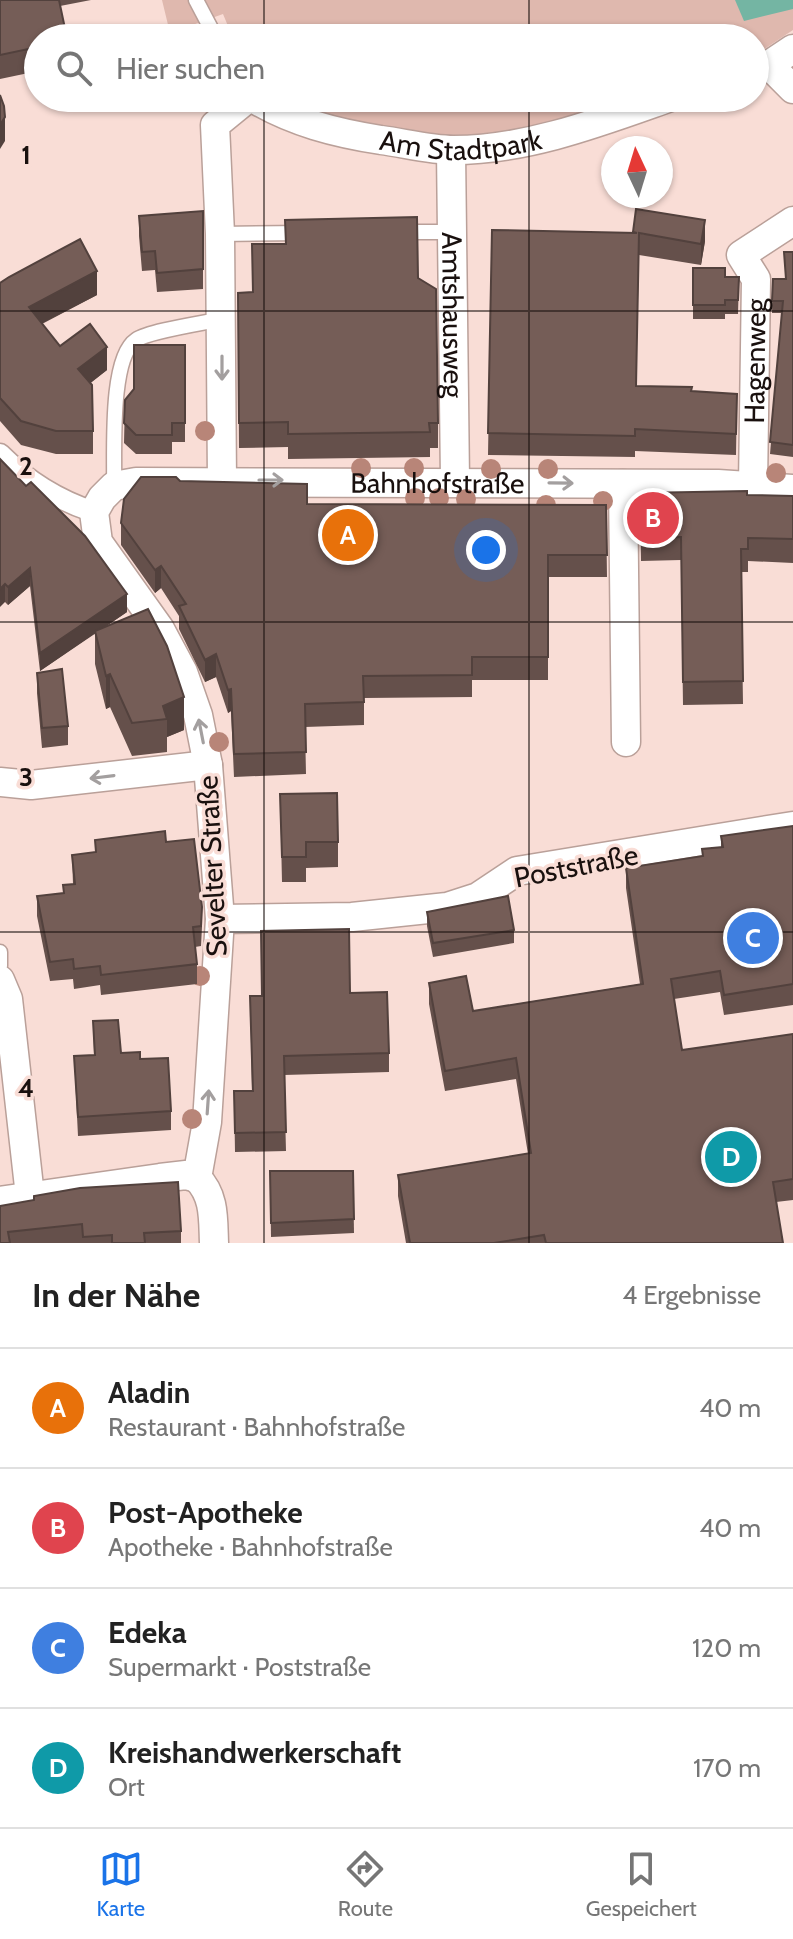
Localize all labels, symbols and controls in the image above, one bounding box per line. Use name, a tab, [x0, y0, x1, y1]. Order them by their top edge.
search box	[24, 24, 769, 112]
icon: search	[52, 46, 96, 90]
text: Hier suchen	[116, 50, 265, 87]
street label: Am Stadtpark	[377, 122, 545, 167]
north arrow	[601, 136, 673, 208]
text: 1	[21, 139, 31, 171]
street label: Amtshausweg	[435, 232, 471, 399]
street label: Hagenweg	[737, 297, 773, 424]
one-way arrow	[214, 354, 230, 381]
text: 2	[19, 450, 33, 482]
street label: Bahnhofstraße	[350, 466, 525, 500]
one-way arrow	[257, 473, 284, 488]
one-way arrow	[547, 475, 574, 491]
pin: B	[627, 488, 679, 548]
pin: A	[322, 505, 374, 565]
your location	[466, 530, 506, 570]
one-way arrow	[193, 719, 208, 744]
text: 3	[19, 761, 33, 793]
one-way arrow	[90, 770, 116, 785]
street label: Sevelter Straße	[190, 774, 234, 958]
street label: Poststraße	[511, 837, 641, 895]
pin: C	[727, 908, 779, 968]
text: 4	[18, 1072, 34, 1104]
one-way arrow	[201, 1089, 216, 1116]
pin: D	[705, 1127, 757, 1187]
text: In der Nähe	[32, 1274, 200, 1316]
text: 4 Ergebnisse	[622, 1279, 761, 1311]
text: Aladin	[108, 1374, 190, 1411]
text: A	[50, 1392, 66, 1424]
text: 40 m	[699, 1392, 761, 1424]
text: Restaurant · Bahnhofstraße	[108, 1411, 405, 1443]
text: Post-Apotheke	[108, 1494, 303, 1531]
text: B	[50, 1512, 66, 1544]
text: 40 m	[699, 1512, 761, 1544]
text: Apotheke · Bahnhofstraße	[108, 1531, 393, 1563]
text: Edeka	[108, 1614, 187, 1651]
text: C	[50, 1632, 66, 1664]
text: 120 m	[692, 1632, 761, 1664]
text: Supermarkt · Poststraße	[108, 1651, 371, 1683]
text: Kreishandwerkerschaft	[108, 1734, 401, 1771]
text: D	[49, 1752, 67, 1784]
text: 170 m	[693, 1752, 761, 1784]
text: Ort	[108, 1771, 145, 1803]
tab: Karte	[96, 1847, 145, 1922]
tab: Route	[338, 1847, 393, 1922]
tab: Gespeichert	[586, 1847, 697, 1922]

